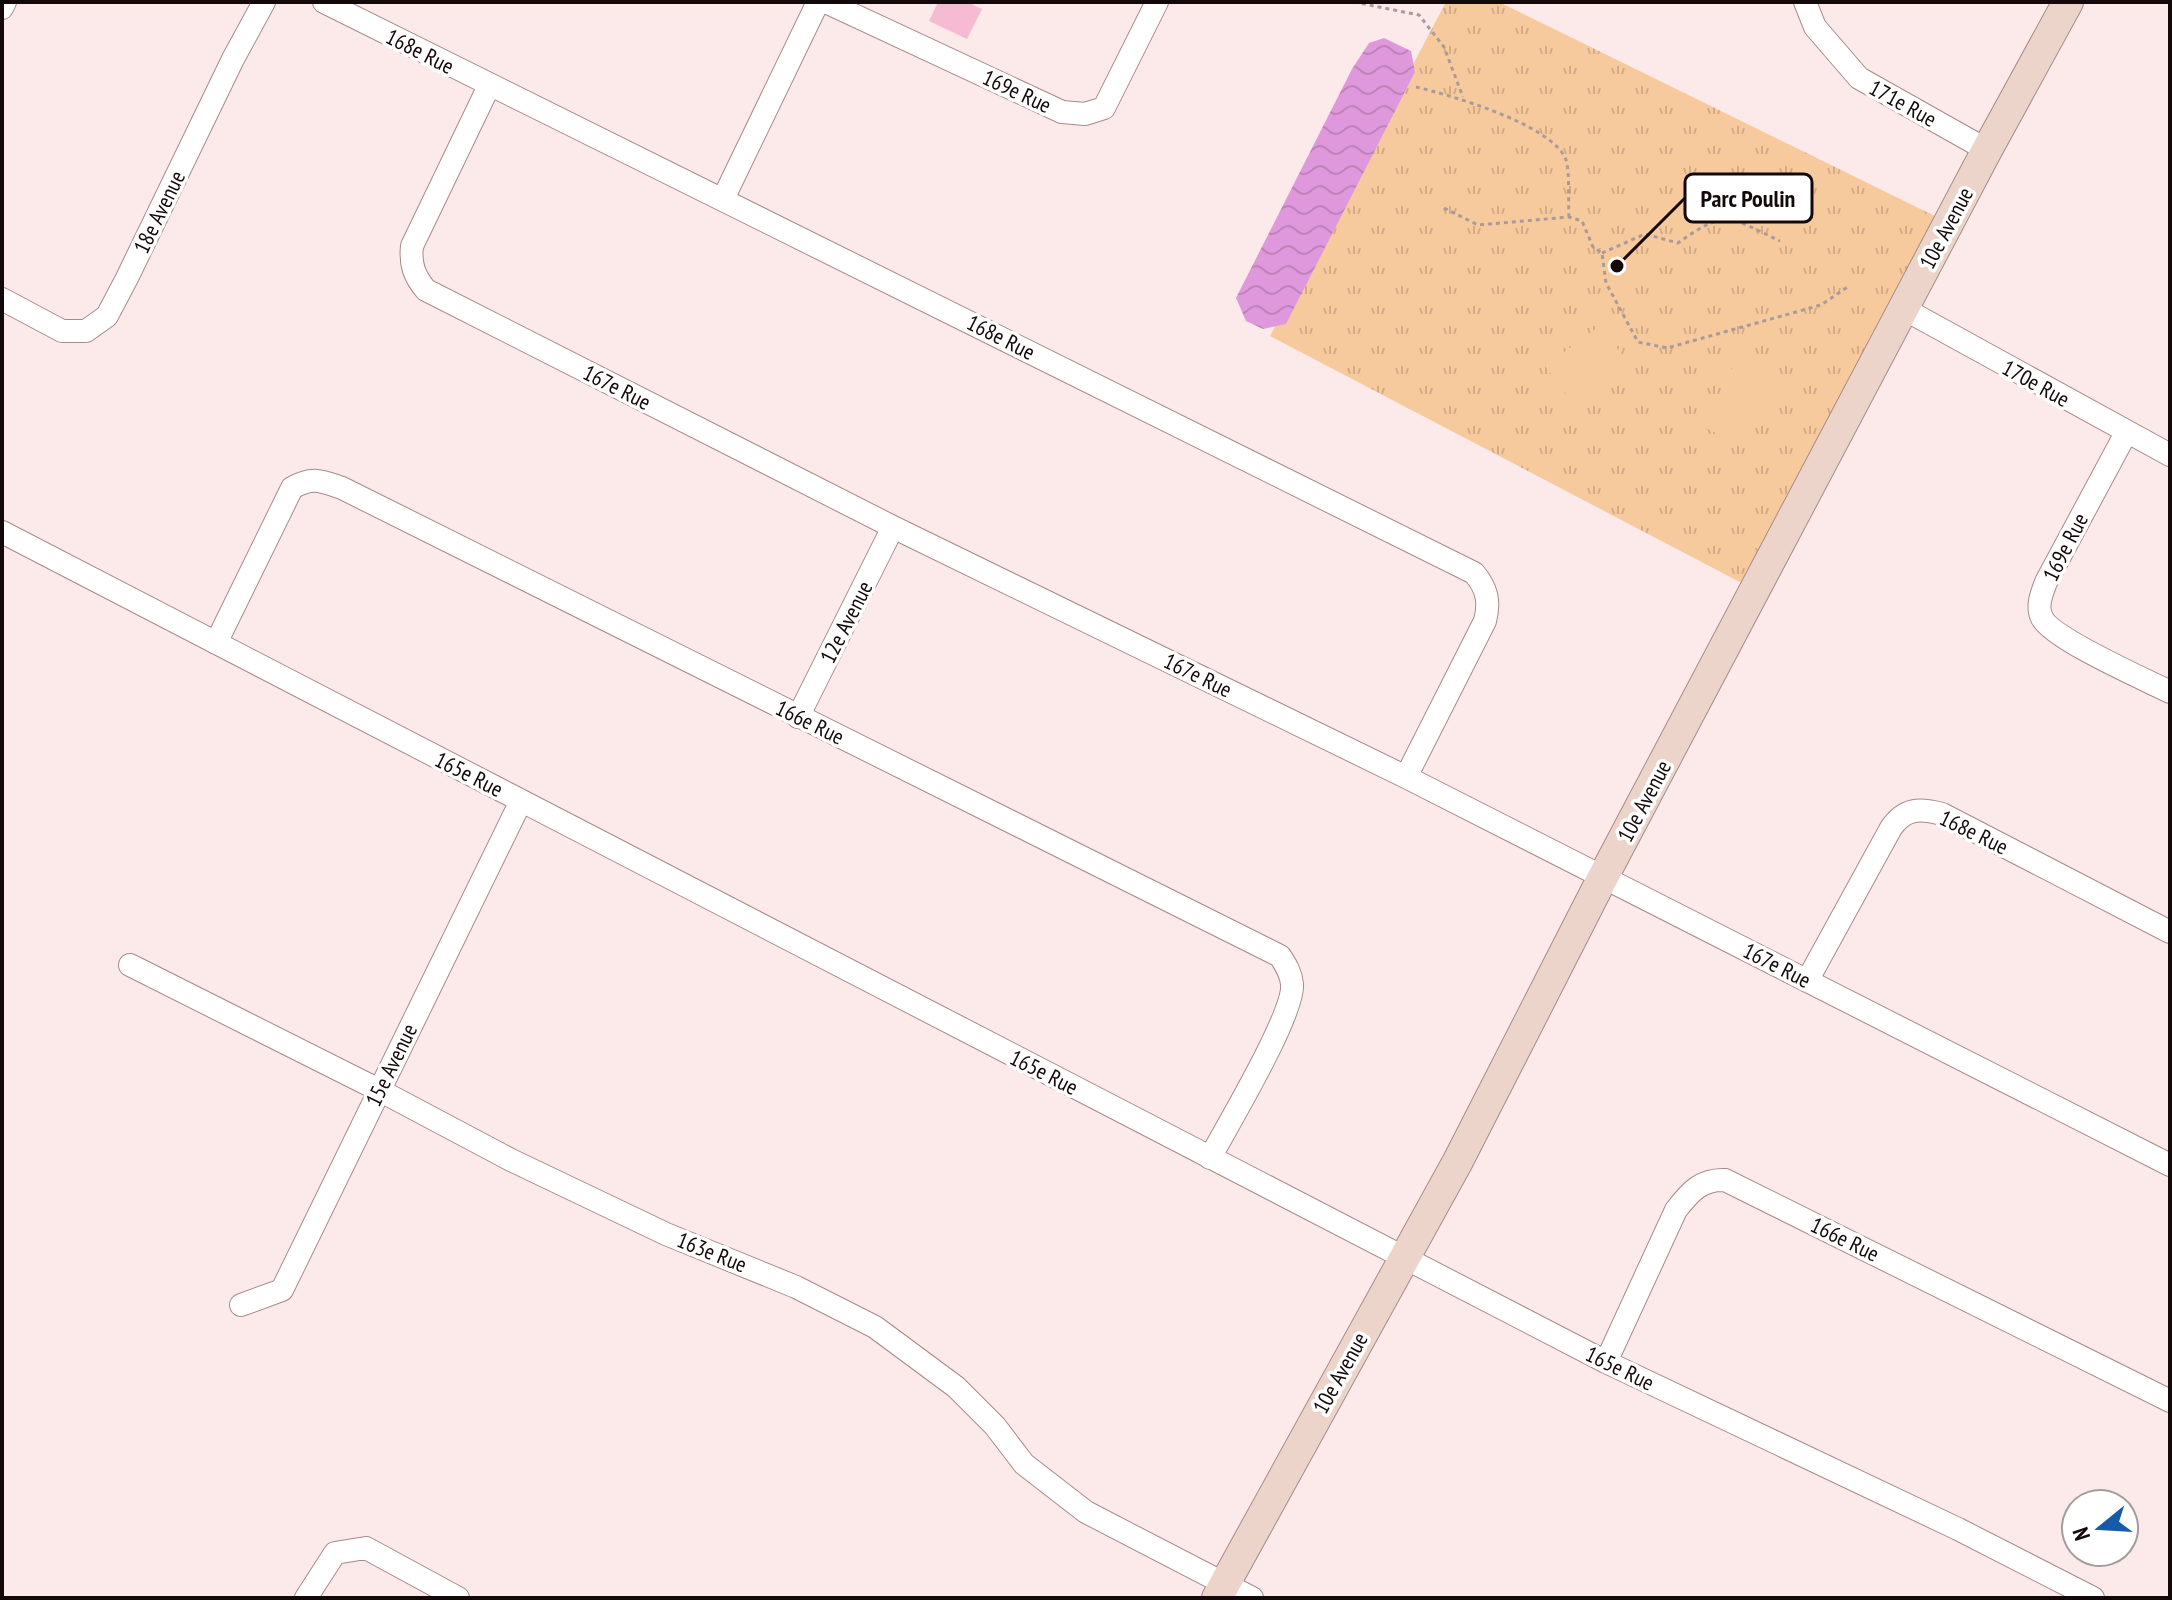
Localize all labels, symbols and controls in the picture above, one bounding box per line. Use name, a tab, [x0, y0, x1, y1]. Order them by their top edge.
street label: 168e Rue	[381, 22, 459, 80]
street label: 169e Rue	[978, 63, 1056, 119]
street label: 171e Rue	[1864, 73, 1942, 133]
street label: 18e Avenue	[127, 166, 191, 258]
callout: Parc Poulin	[1685, 174, 1812, 222]
street label: 10e Avenue	[1913, 182, 1979, 274]
text: Parc Poulin	[1701, 183, 1795, 214]
street label: 168e Rue	[962, 308, 1040, 366]
street label: 170e Rue	[1997, 353, 2075, 413]
street label: 167e Rue	[578, 358, 656, 416]
street label: 169e Rue	[2036, 508, 2094, 586]
street label: 12e Avenue	[813, 576, 879, 668]
street label: 167e Rue	[1159, 647, 1237, 703]
street label: 166e Rue	[771, 693, 849, 751]
street label: 165e Rue	[430, 745, 508, 803]
street label: 10e Avenue	[1611, 755, 1677, 847]
street label: 168e Rue	[1935, 803, 2013, 861]
street label: 167e Rue	[1738, 936, 1816, 994]
street label: 15e Avenue	[359, 1019, 423, 1111]
street label: 165e Rue	[1005, 1043, 1083, 1101]
street label: 166e Rue	[1806, 1210, 1884, 1268]
street label: 163e Rue	[673, 1225, 751, 1279]
street label: 10e Avenue	[1306, 1327, 1374, 1419]
street label: 165e Rue	[1581, 1339, 1659, 1397]
north arrow	[2060, 1488, 2140, 1568]
text: N	[2066, 1524, 2096, 1544]

